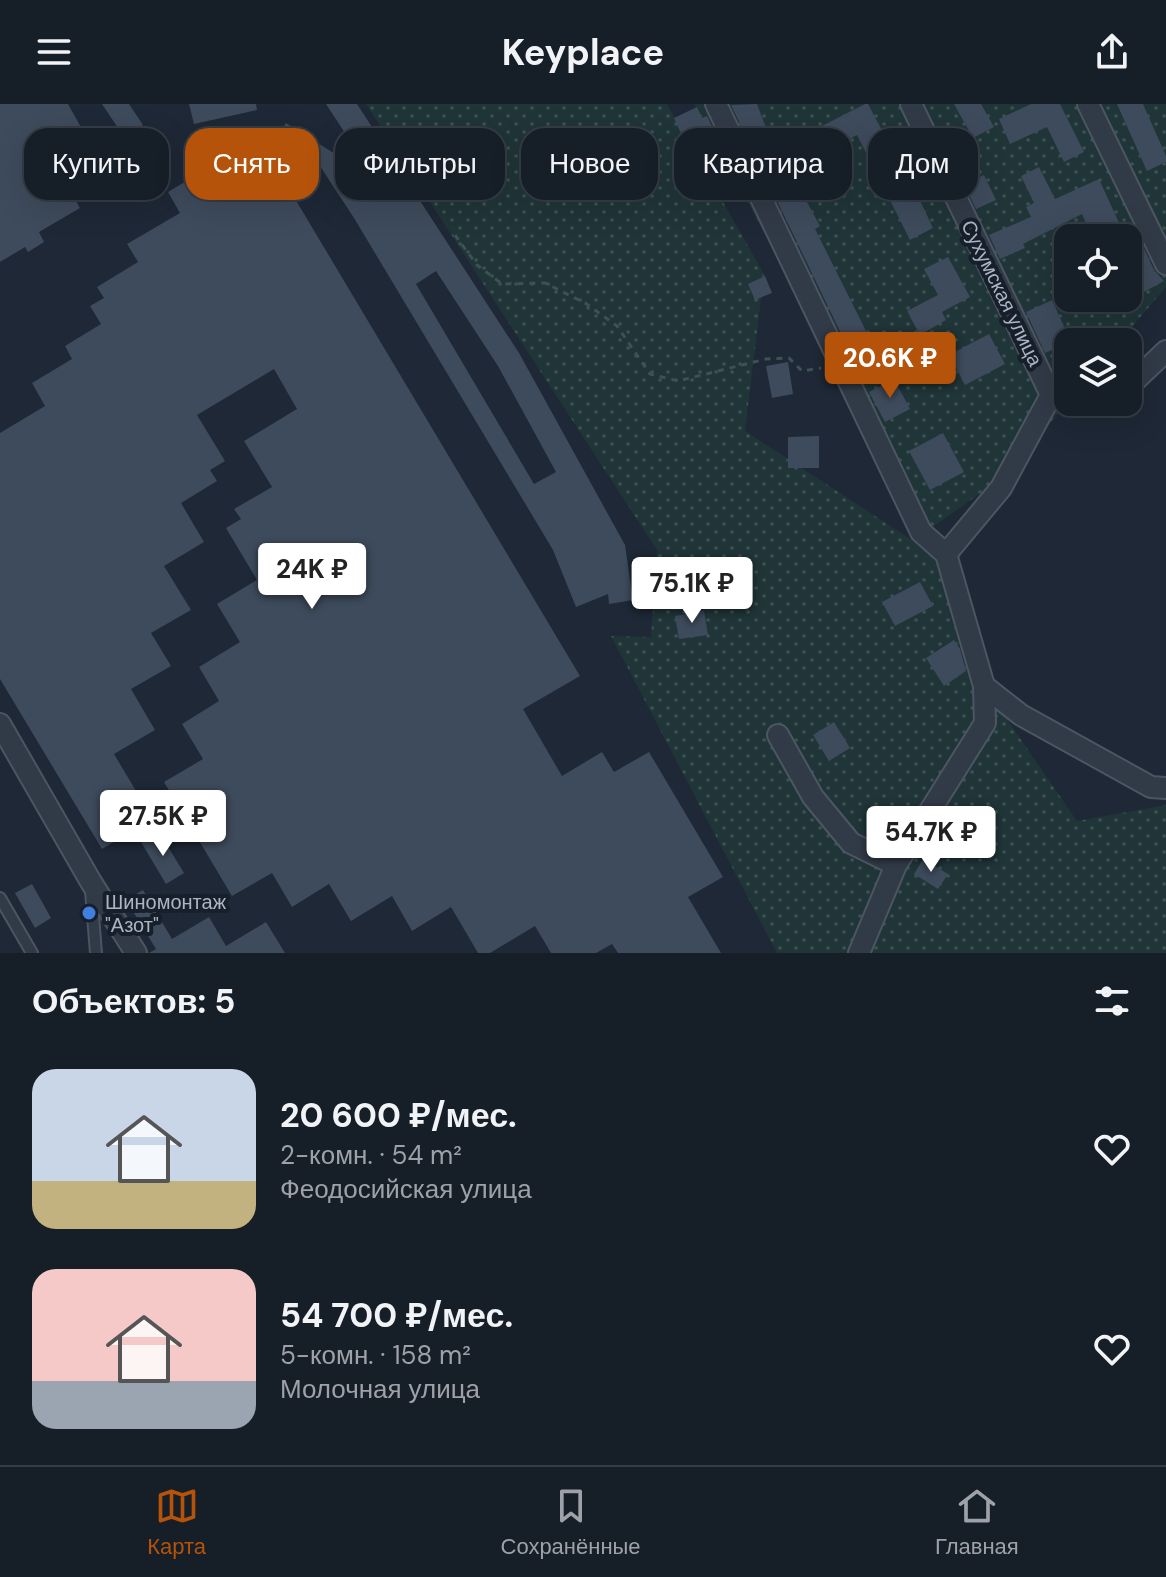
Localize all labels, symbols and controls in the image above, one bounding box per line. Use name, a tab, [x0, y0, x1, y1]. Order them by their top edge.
text: Keyplace	[502, 29, 664, 76]
icon: menu	[32, 30, 76, 74]
icon: share	[1090, 30, 1134, 74]
chip: Купить	[24, 128, 169, 200]
chip: Снять	[185, 128, 319, 200]
chip: Фильтры	[335, 128, 505, 200]
chip: Новое	[521, 128, 658, 200]
chip: Квартира	[674, 128, 852, 200]
chip: Дом	[868, 128, 978, 200]
street label: Сухумская улица	[955, 216, 1049, 371]
map controls	[1054, 224, 1142, 416]
button: locate	[1054, 224, 1142, 312]
button: layers	[1054, 328, 1142, 416]
pin: 20.6K ₽	[816, 332, 964, 400]
text: 20.6K ₽	[843, 341, 937, 375]
pin: 24K ₽	[256, 543, 368, 611]
text: 24K ₽	[276, 552, 348, 586]
pin: 75.1K ₽	[618, 557, 766, 625]
text: 75.1K ₽	[650, 566, 734, 600]
pin: 27.5K ₽	[89, 790, 237, 858]
text: 27.5K ₽	[118, 799, 208, 833]
pin: 54.7K ₽	[857, 806, 1005, 874]
text: 54.7K ₽	[885, 815, 977, 849]
place label: Шиномонтаж "Азот"	[105, 889, 227, 938]
marker: Шиномонтаж "Азот"	[80, 904, 98, 922]
text: Объектов: 5	[32, 979, 235, 1024]
icon: filters	[1090, 979, 1134, 1023]
text: 20 600 ₽/мес.	[280, 1093, 517, 1138]
icon: home	[96, 1101, 192, 1197]
icon: heart	[1090, 1127, 1134, 1171]
text: 2-комн. · 54 m²	[280, 1138, 462, 1172]
text: Феодосийская улица	[280, 1172, 532, 1206]
text: 54 700 ₽/мес.	[280, 1293, 513, 1338]
icon: home	[96, 1301, 192, 1397]
icon: heart	[1090, 1327, 1134, 1371]
text: 5-комн. · 158 m²	[280, 1338, 471, 1372]
text: Молочная улица	[280, 1372, 480, 1406]
tab: Карта	[147, 1484, 206, 1561]
tab: Сохранённые	[501, 1484, 641, 1561]
tab: Главная	[935, 1484, 1019, 1561]

